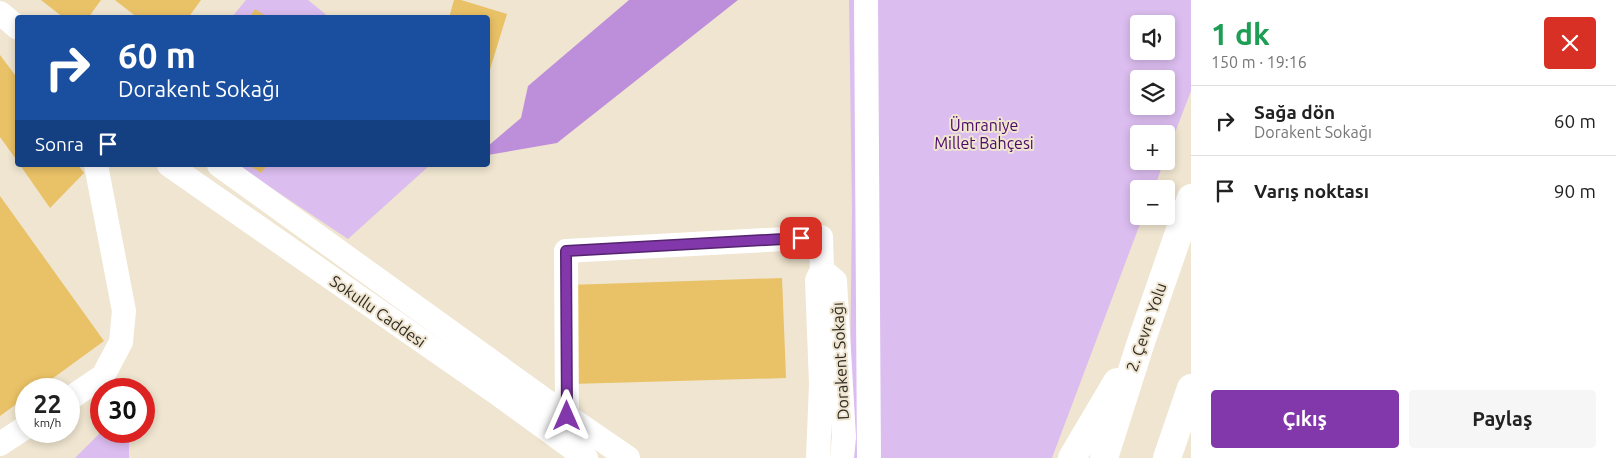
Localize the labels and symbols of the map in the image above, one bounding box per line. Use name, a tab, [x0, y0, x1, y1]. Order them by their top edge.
park label: Ümraniye Millet Bahçesi	[934, 116, 1034, 152]
pin	[780, 217, 822, 259]
street label: Sokullu Caddesi	[327, 271, 429, 351]
street label: 2. Çevre Yolu	[1122, 280, 1170, 374]
street label: Dorakent Sokağı	[828, 302, 852, 420]
speed limit sign: 30	[90, 378, 155, 443]
position arrow	[540, 389, 592, 441]

